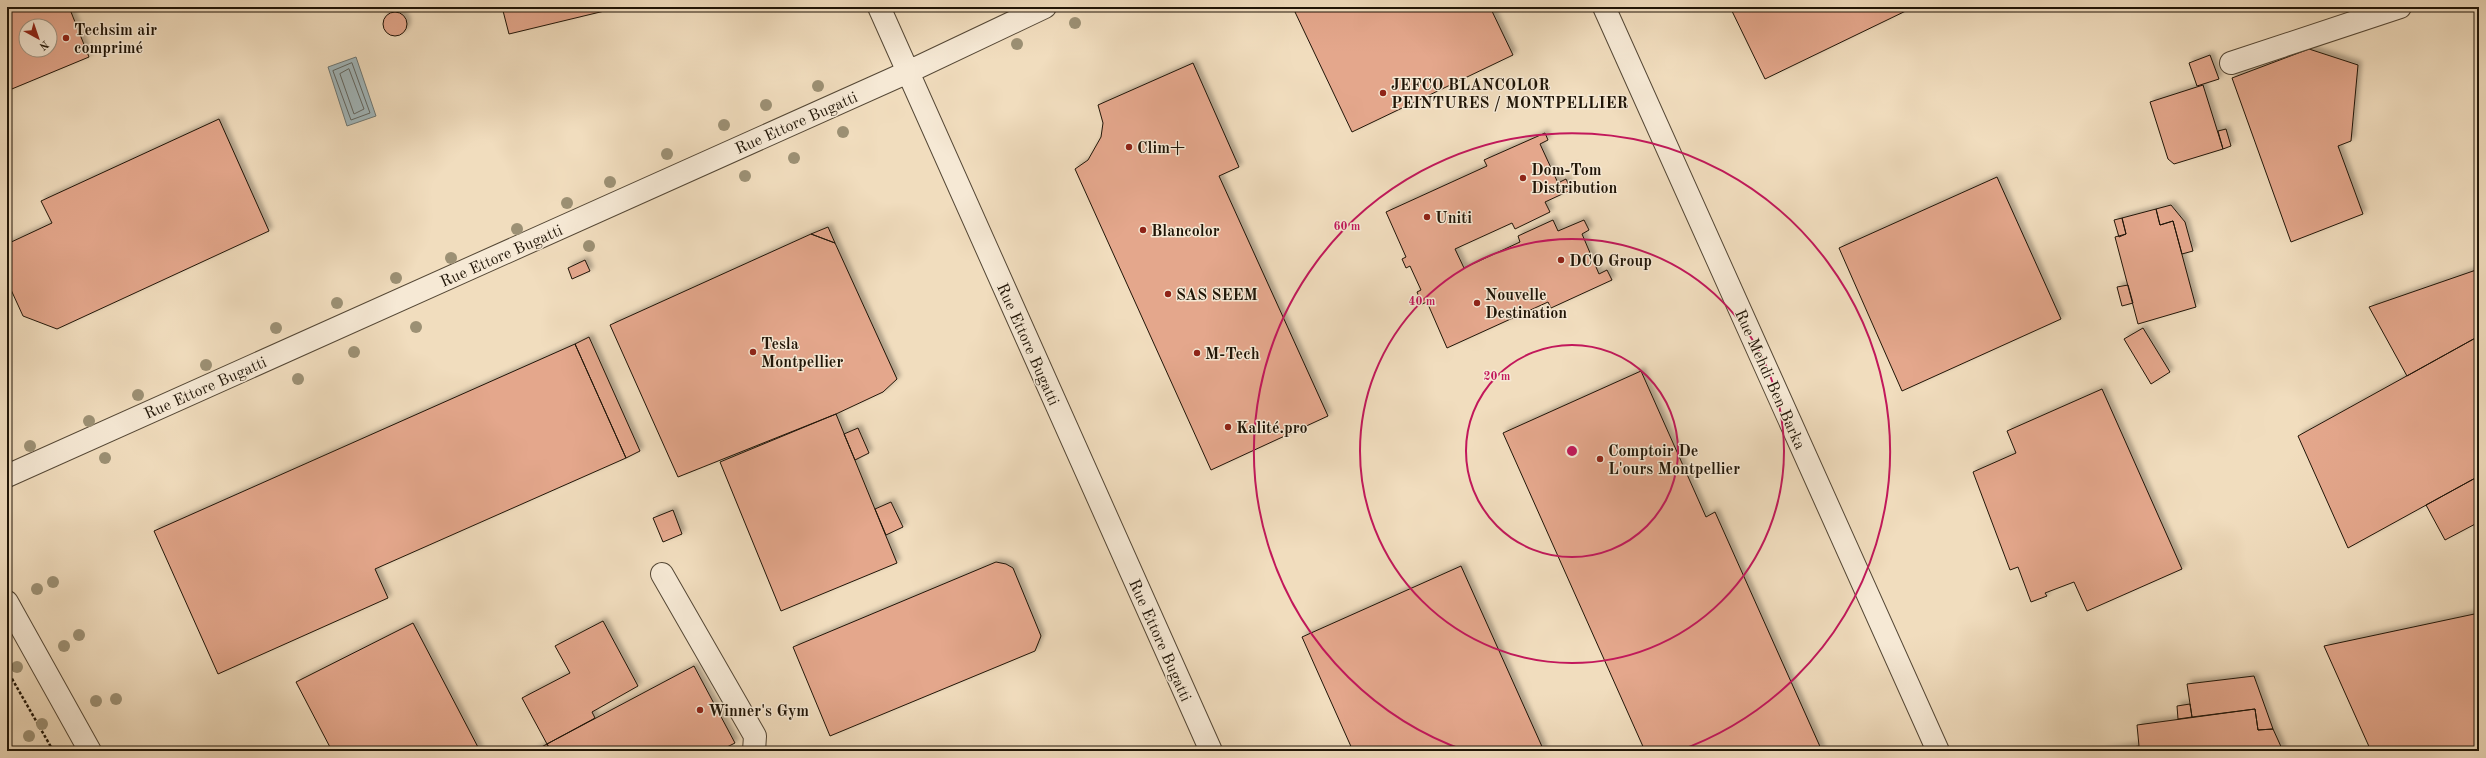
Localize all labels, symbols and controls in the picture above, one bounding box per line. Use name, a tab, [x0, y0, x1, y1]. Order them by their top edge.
north arrow	[18, 18, 58, 58]
place label: Techsim air comprimé	[74, 23, 157, 57]
marker: Techsim air comprimé	[61, 33, 71, 43]
text: N	[36, 38, 50, 52]
place label: JEFCO BLANCOLOR PEINTURES / MONTPELLIER	[1391, 78, 1629, 112]
marker: JEFCO BLANCOLOR PEINTURES / MONTPELLIER	[1378, 88, 1388, 98]
street label: Rue Ettore Bugatti	[733, 90, 860, 158]
place label: Clim+	[1137, 141, 1185, 157]
marker: Clim+	[1124, 142, 1134, 152]
place label: Dom-Tom Distribution	[1531, 163, 1618, 197]
marker: Dom-Tom Distribution	[1518, 173, 1528, 183]
place label: Uniti	[1435, 211, 1472, 227]
marker: Uniti	[1422, 212, 1432, 222]
text: 60 m	[1334, 221, 1361, 233]
street label: Rue Ettore Bugatti	[438, 223, 565, 291]
place label: Blancolor	[1151, 224, 1220, 240]
marker: Blancolor	[1138, 225, 1148, 235]
place label: DCO Group	[1569, 254, 1652, 270]
marker: DCO Group	[1556, 255, 1566, 265]
street label: Rue Ettore Bugatti	[993, 281, 1061, 408]
place label: SAS SEEM	[1176, 288, 1258, 304]
place label: Nouvelle Destination	[1485, 288, 1567, 322]
marker: SAS SEEM	[1163, 289, 1173, 299]
text: 40 m	[1409, 296, 1436, 308]
marker: Nouvelle Destination	[1472, 298, 1482, 308]
street label: Rue Mehdi Ben Barka	[1731, 307, 1807, 452]
place label: Tesla Montpellier	[761, 337, 843, 371]
marker: Tesla Montpellier	[748, 347, 758, 357]
place label: M-Tech	[1205, 347, 1260, 363]
marker: M-Tech	[1192, 348, 1202, 358]
street label: Rue Ettore Bugatti	[142, 355, 269, 423]
text: 20 m	[1484, 371, 1511, 383]
place label: Kalité.pro	[1236, 421, 1308, 437]
marker: Kalité.pro	[1223, 422, 1233, 432]
centre of rings	[1565, 444, 1579, 458]
place label: Comptoir De L'ours Montpellier	[1608, 444, 1740, 478]
marker: Comptoir De L'ours Montpellier	[1595, 454, 1605, 464]
street label: Rue Ettore Bugatti	[1125, 577, 1193, 704]
place label: Winner's Gym	[708, 704, 809, 720]
marker: Winner's Gym	[695, 705, 705, 715]

